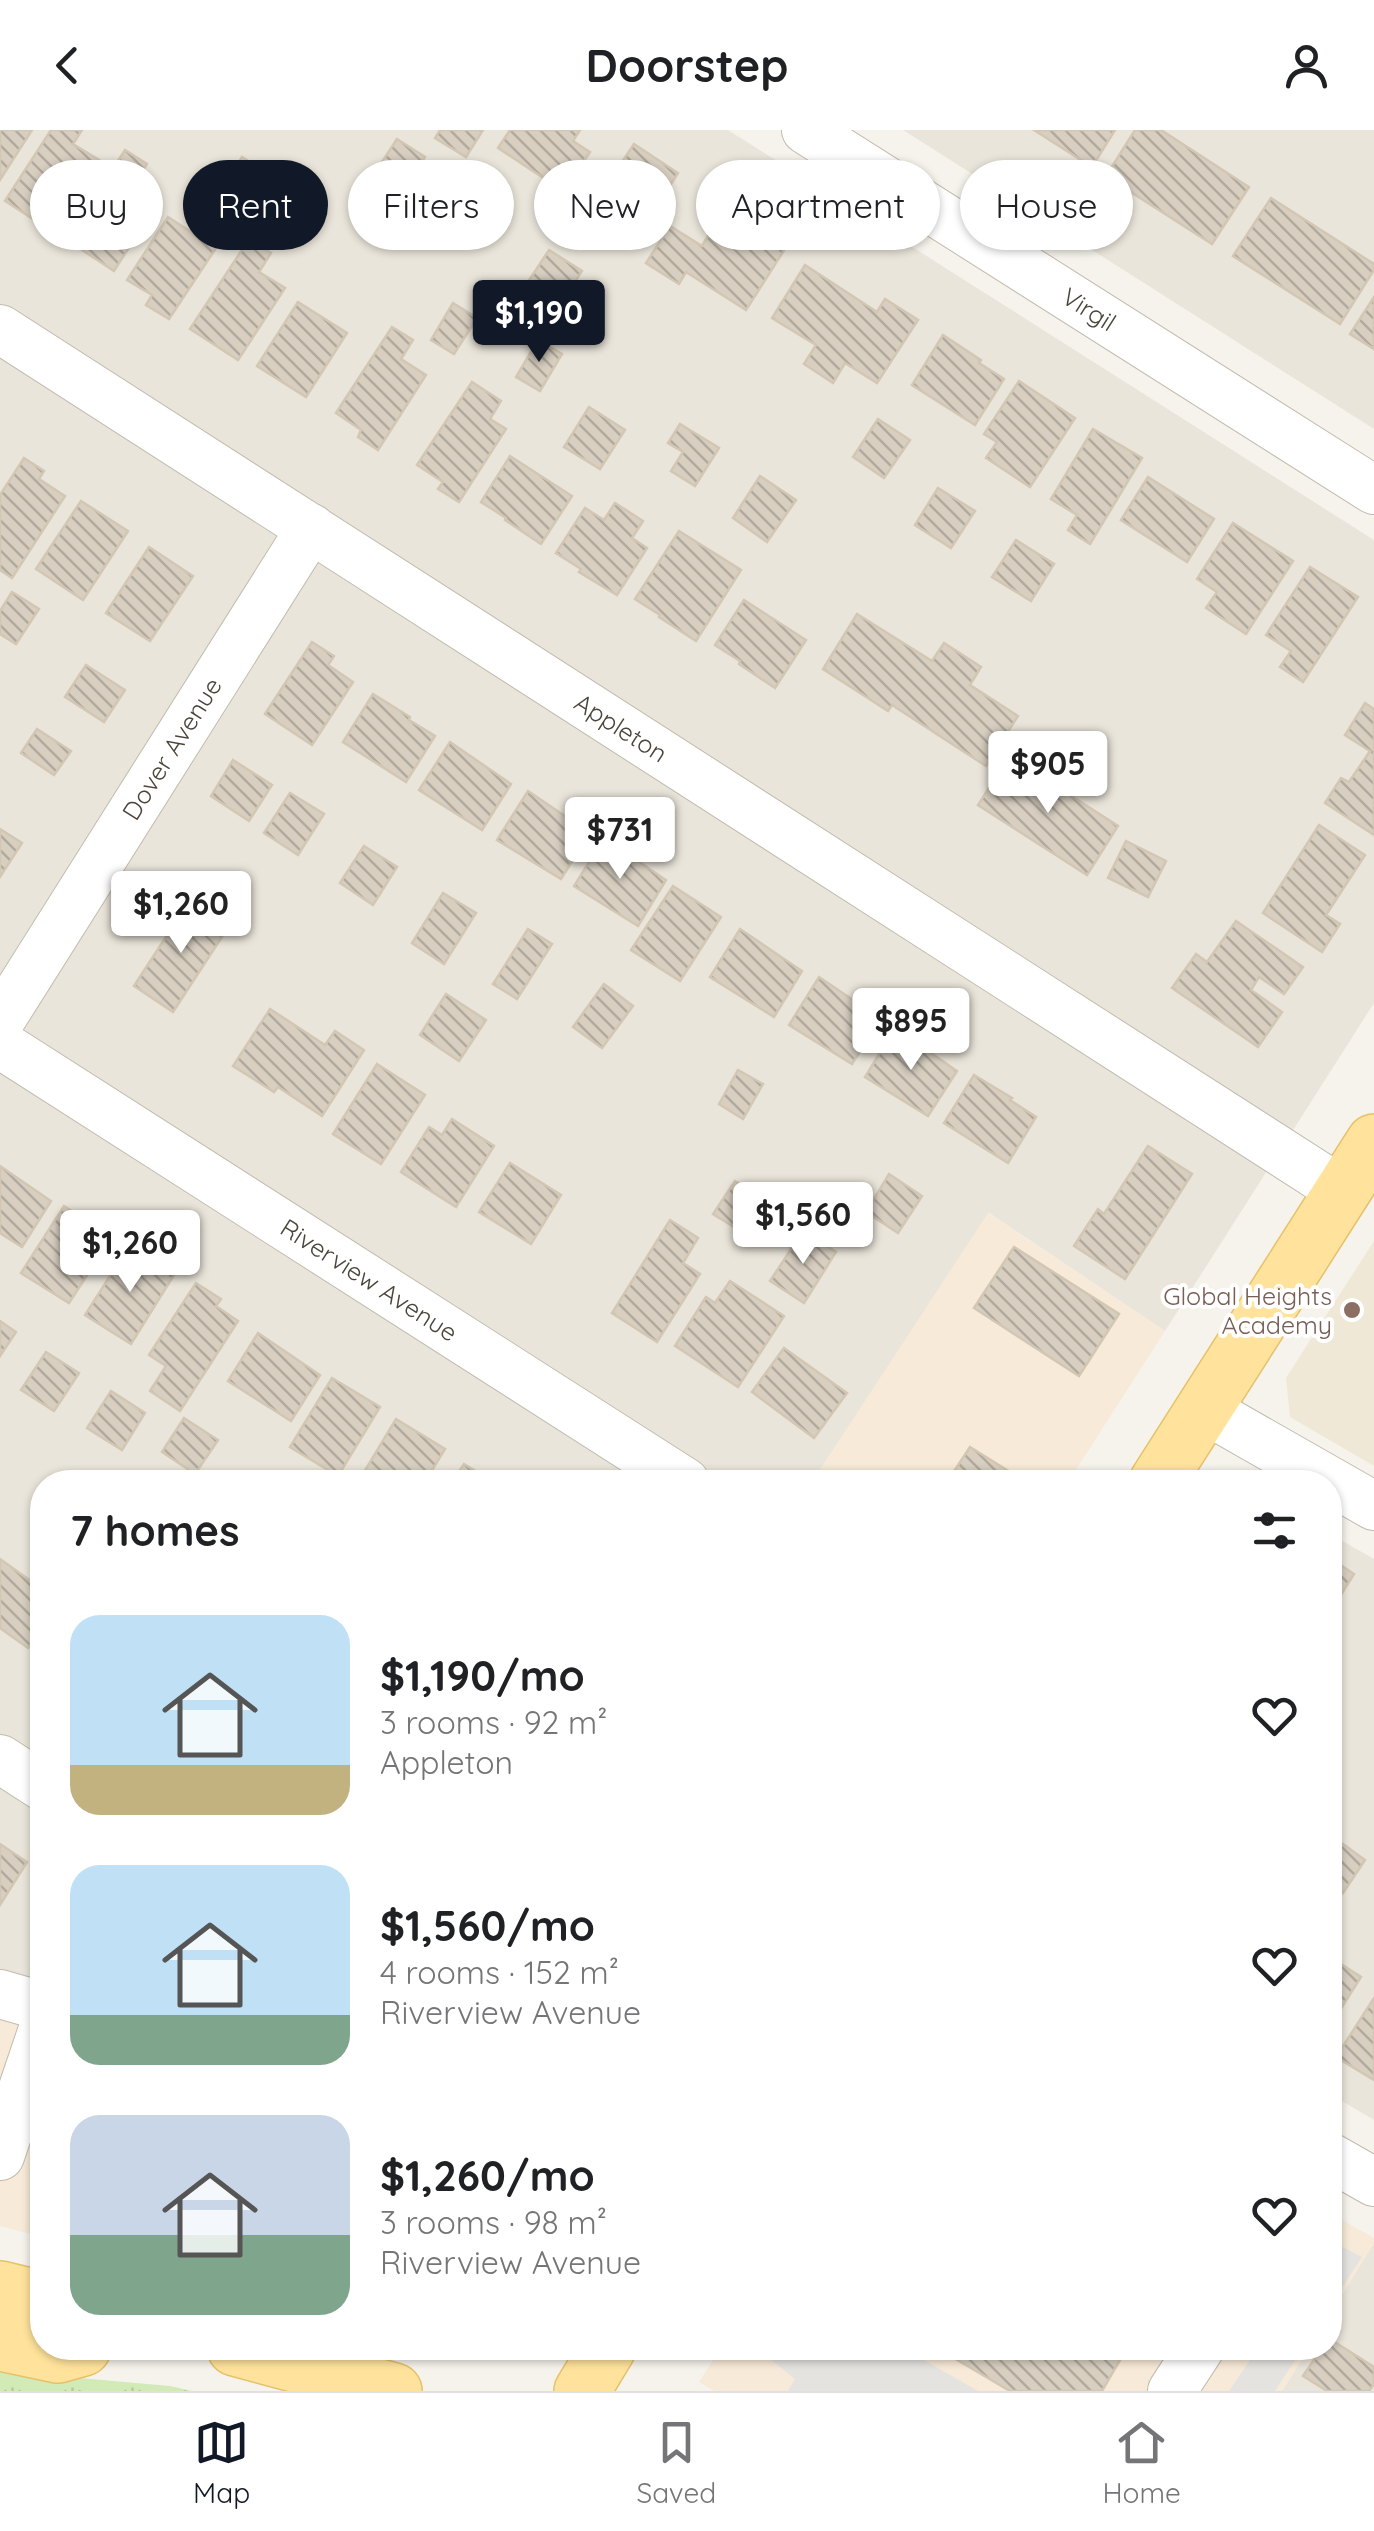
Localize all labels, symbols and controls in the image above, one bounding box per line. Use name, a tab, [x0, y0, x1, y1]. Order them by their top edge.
text: Doorstep	[586, 37, 788, 93]
icon: back	[40, 38, 95, 93]
icon: person	[1279, 38, 1334, 93]
chip: Buy	[30, 160, 163, 250]
chip: Rent	[183, 160, 328, 250]
chip: Filters	[348, 160, 514, 250]
chip: New	[534, 160, 676, 250]
chip: Apartment	[696, 160, 940, 250]
chip: House	[960, 160, 1133, 250]
pin: $1,190	[458, 280, 620, 365]
street label: Virgil	[1056, 280, 1122, 338]
text: $1,190	[495, 292, 583, 332]
street label: Dover Avenue	[115, 671, 228, 825]
street label: Appleton	[569, 686, 673, 769]
pin: $905	[989, 731, 1107, 816]
text: $905	[1010, 743, 1086, 783]
pin: $731	[561, 797, 679, 882]
text: $731	[587, 809, 653, 849]
pin: $1,260	[100, 871, 262, 956]
text: $1,260	[133, 883, 229, 923]
pin: $895	[852, 988, 970, 1073]
text: $895	[874, 1000, 948, 1040]
pin: $1,560	[722, 1182, 884, 1267]
text: $1,560	[755, 1194, 851, 1234]
pin: $1,260	[49, 1210, 211, 1295]
street label: Riverview Avenue	[275, 1211, 464, 1348]
text: $1,260	[82, 1222, 178, 1262]
place label: Global Heights Academy	[1163, 1280, 1332, 1340]
marker: Global Heights Academy	[1341, 1299, 1363, 1321]
icon: filters	[1247, 1503, 1302, 1558]
text: 7 homes	[70, 1504, 239, 1557]
text: $1,190/mo	[380, 1649, 585, 1702]
icon: home	[150, 1655, 270, 1775]
icon: heart	[1247, 1688, 1302, 1743]
text: 3 rooms · 92 m²	[380, 1702, 607, 1742]
text: Appleton	[380, 1742, 513, 1782]
text: $1,560/mo	[380, 1899, 595, 1952]
icon: home	[150, 1905, 270, 2025]
icon: heart	[1247, 1938, 1302, 1993]
text: 4 rooms · 152 m²	[380, 1952, 619, 1992]
text: Riverview Avenue	[380, 1992, 641, 2032]
text: $1,260/mo	[380, 2149, 595, 2202]
icon: home	[150, 2155, 270, 2275]
icon: heart	[1247, 2188, 1302, 2243]
text: 3 rooms · 98 m²	[380, 2202, 607, 2242]
text: Riverview Avenue	[380, 2242, 641, 2282]
tab: Map	[193, 2415, 250, 2510]
tab: Saved	[636, 2415, 716, 2510]
tab: Home	[1102, 2415, 1181, 2510]

